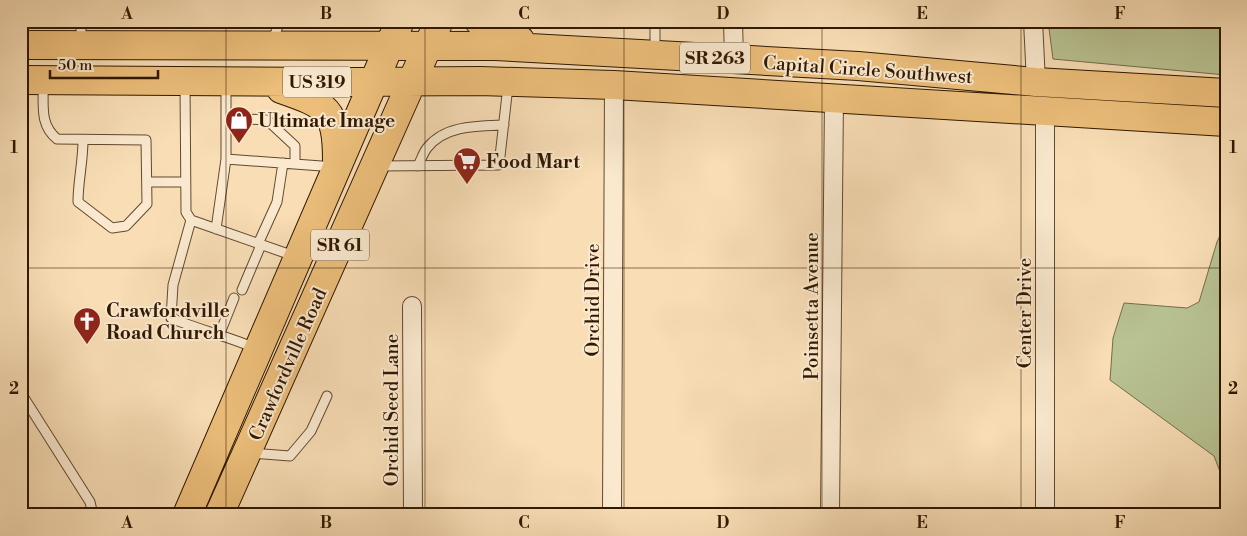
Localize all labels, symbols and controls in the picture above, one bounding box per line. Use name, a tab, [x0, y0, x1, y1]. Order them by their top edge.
text: A	[120, 4, 133, 24]
text: B	[320, 4, 332, 24]
text: C	[518, 4, 530, 24]
text: D	[717, 4, 730, 24]
text: E	[916, 4, 928, 24]
text: F	[1114, 4, 1126, 24]
road number: SR 263	[680, 42, 750, 74]
scale bar	[50, 48, 158, 80]
street label: Capital Circle Southwest	[762, 51, 974, 89]
text: 50 m	[58, 56, 92, 75]
road number: US 319	[283, 66, 351, 98]
shop icon: Ultimate Image	[224, 105, 254, 144]
place label: Ultimate Image	[258, 109, 395, 133]
text: 1	[10, 138, 18, 158]
text: 1	[1229, 138, 1237, 158]
supermarket icon: Food Mart	[452, 146, 482, 185]
place label: Food Mart	[486, 150, 580, 174]
road number: SR 61	[311, 230, 369, 260]
street label: Poinsetta Avenue	[800, 232, 824, 380]
street label: Orchid Drive	[581, 244, 605, 356]
street label: Center Drive	[1013, 258, 1037, 368]
street label: Crawfordville Road	[243, 284, 332, 444]
place label: Crawfordville Road Church	[106, 299, 230, 345]
church icon: Crawfordville Road Church	[72, 306, 102, 345]
street label: Orchid Seed Lane	[380, 334, 404, 486]
text: 2	[9, 379, 19, 399]
text: 2	[1228, 379, 1238, 399]
text: A	[120, 513, 133, 533]
text: B	[320, 513, 332, 533]
text: C	[518, 513, 530, 533]
text: D	[717, 513, 730, 533]
text: E	[916, 513, 928, 533]
text: F	[1114, 513, 1126, 533]

